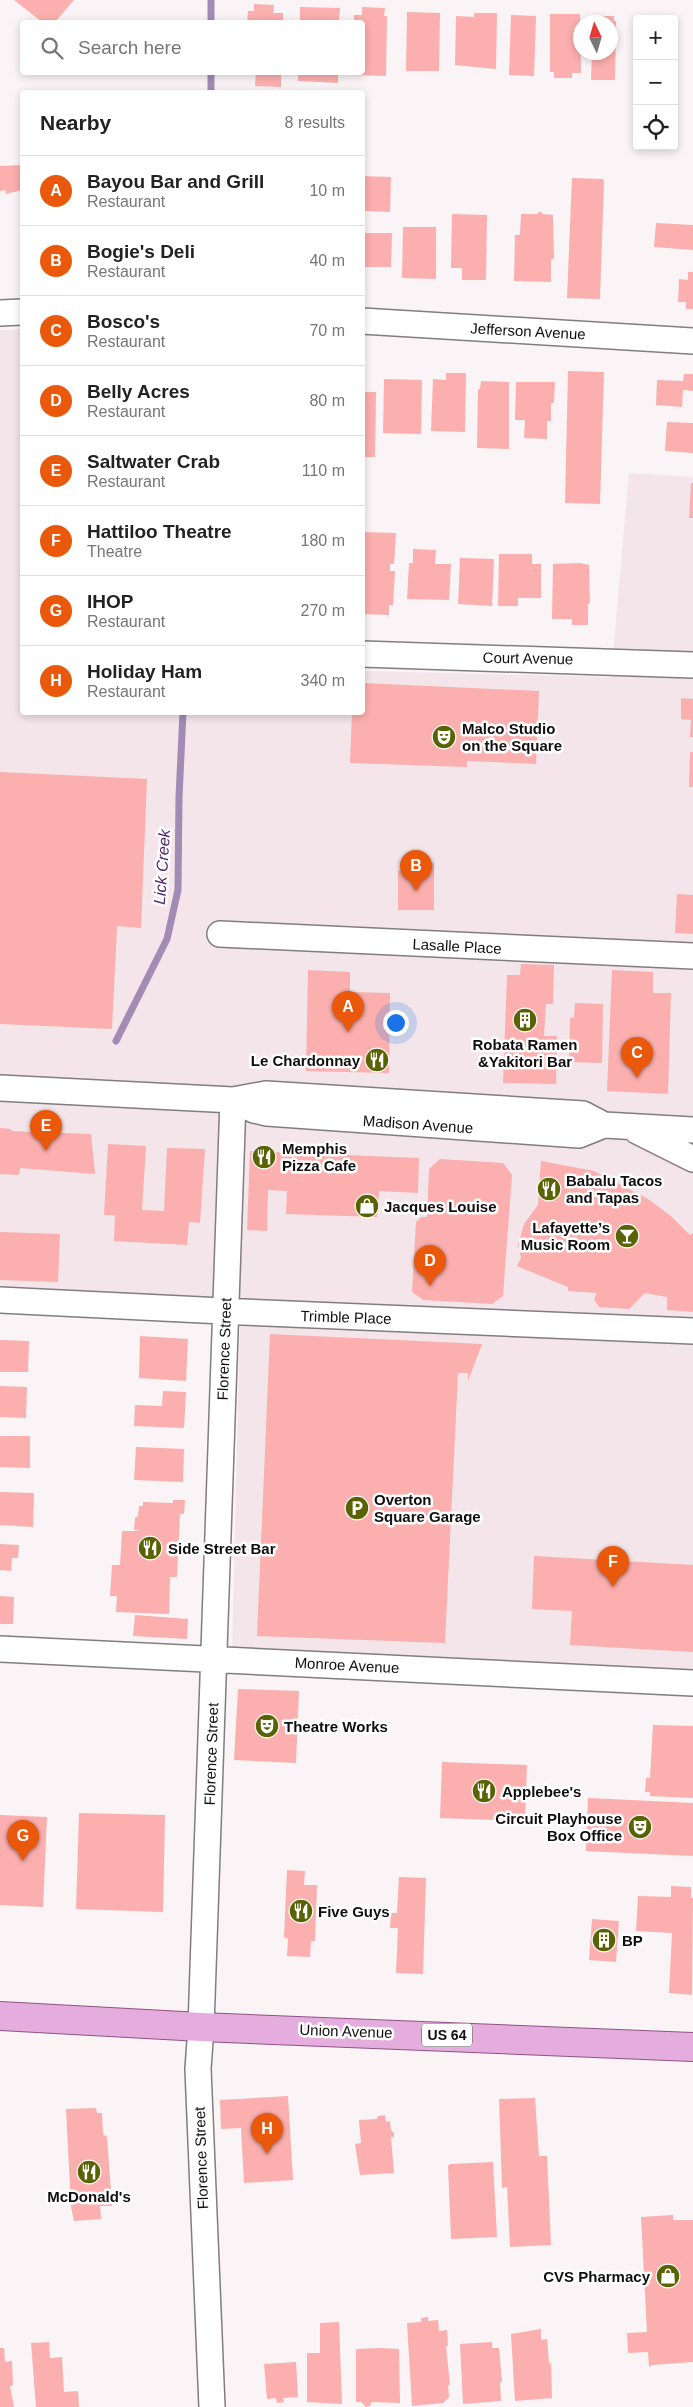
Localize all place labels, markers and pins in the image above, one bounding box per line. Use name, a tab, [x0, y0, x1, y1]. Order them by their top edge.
place label: Malco Studio on the Square	[462, 720, 562, 754]
theatre icon: Malco Studio on the Square	[431, 724, 457, 750]
pin: B	[400, 850, 432, 891]
pin: A	[332, 991, 364, 1032]
building icon: Robata Ramen &Yakitori Bar	[512, 1007, 538, 1033]
place label: Robata Ramen &Yakitori Bar	[472, 1036, 578, 1070]
pin: C	[621, 1037, 653, 1078]
restaurant icon: Le Chardonnay	[364, 1047, 390, 1073]
place label: Le Chardonnay	[251, 1052, 361, 1069]
pin: E	[30, 1110, 62, 1151]
place label: Memphis Pizza Cafe	[282, 1140, 356, 1174]
restaurant icon: Memphis Pizza Cafe	[251, 1144, 277, 1170]
place label: Babalu Tacos and Tapas	[566, 1172, 662, 1206]
restaurant icon: Babalu Tacos and Tapas	[536, 1176, 562, 1202]
shop icon: Jacques Louise	[354, 1193, 380, 1219]
place label: Jacques Louise	[384, 1198, 497, 1215]
place label: Lafayette’s Music Room	[521, 1219, 610, 1253]
bar icon: Lafayette’s Music Room	[614, 1223, 640, 1249]
pin: D	[414, 1245, 446, 1286]
place label: Overton Square Garage	[374, 1491, 481, 1525]
parking icon: Overton Square Garage	[344, 1495, 370, 1521]
restaurant icon: Side Street Bar	[137, 1535, 163, 1561]
place label: Side Street Bar	[168, 1540, 276, 1557]
pin: F	[597, 1546, 629, 1587]
theatre icon: Theatre Works	[254, 1713, 280, 1739]
place label: Theatre Works	[284, 1718, 388, 1735]
restaurant icon: Applebee's	[471, 1778, 497, 1804]
place label: Applebee's	[502, 1783, 581, 1800]
place label: Circuit Playhouse Box Office	[495, 1810, 622, 1844]
theatre icon: Circuit Playhouse Box Office	[627, 1814, 653, 1840]
pin: G	[7, 1820, 39, 1861]
restaurant icon: Five Guys	[288, 1898, 314, 1924]
place label: Five Guys	[318, 1903, 390, 1920]
building icon: BP	[591, 1927, 617, 1953]
place label: BP	[622, 1932, 643, 1949]
pin: H	[251, 2113, 283, 2154]
restaurant icon: McDonald's	[76, 2159, 102, 2185]
place label: McDonald's	[47, 2188, 131, 2205]
shop icon: CVS Pharmacy	[655, 2263, 681, 2289]
place label: CVS Pharmacy	[543, 2268, 651, 2285]

